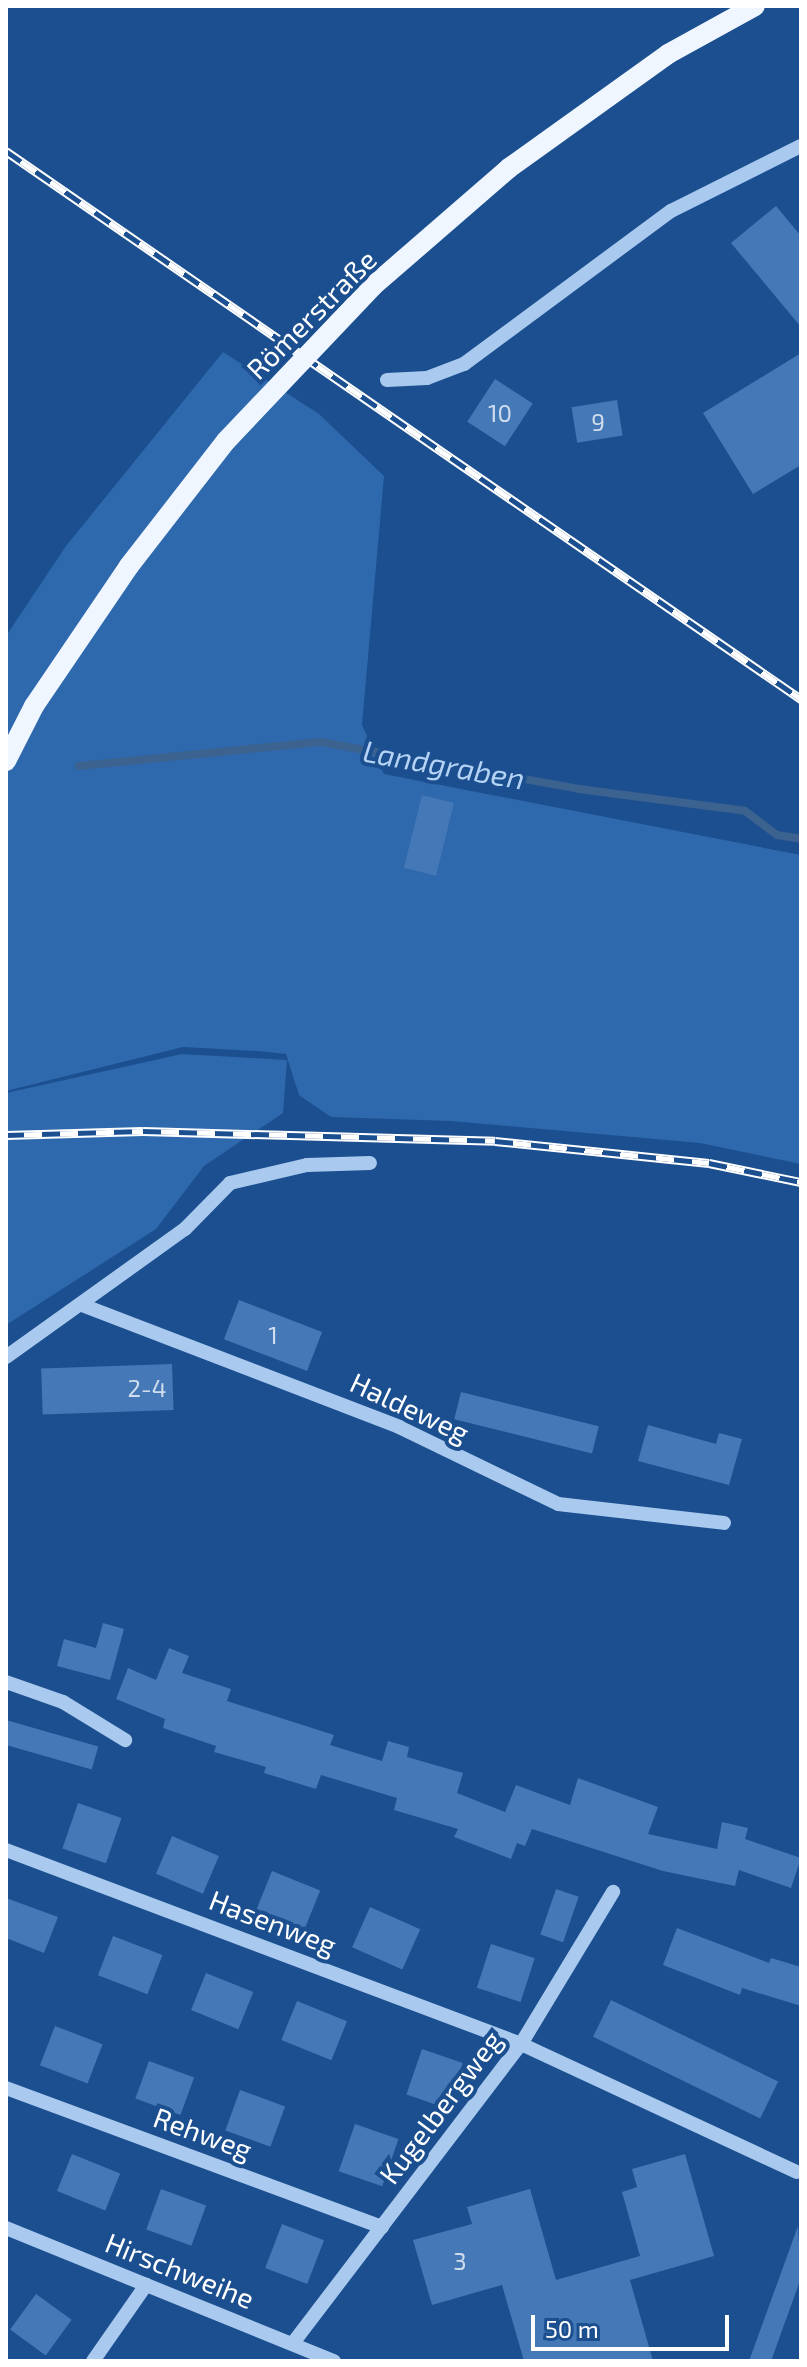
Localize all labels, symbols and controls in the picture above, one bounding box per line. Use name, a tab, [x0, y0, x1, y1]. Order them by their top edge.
street label: Römerstraße	[239, 242, 383, 386]
house number: 10	[488, 399, 512, 427]
house number: 9	[591, 408, 605, 436]
water label: Landgraben	[360, 732, 528, 796]
house number: 1	[268, 1321, 278, 1349]
street label: Haldeweg	[345, 1365, 475, 1449]
house number: 2-4	[127, 1374, 167, 1402]
street label: Hasenweg	[205, 1882, 341, 1962]
street label: Kugelbergweg	[372, 2024, 508, 2190]
street label: Rehweg	[149, 2100, 257, 2166]
street label: Hirschweihe	[101, 2225, 259, 2315]
house number: 3	[453, 2247, 467, 2275]
scale bar	[535, 2299, 733, 2349]
text: 50 m	[545, 2314, 599, 2343]

